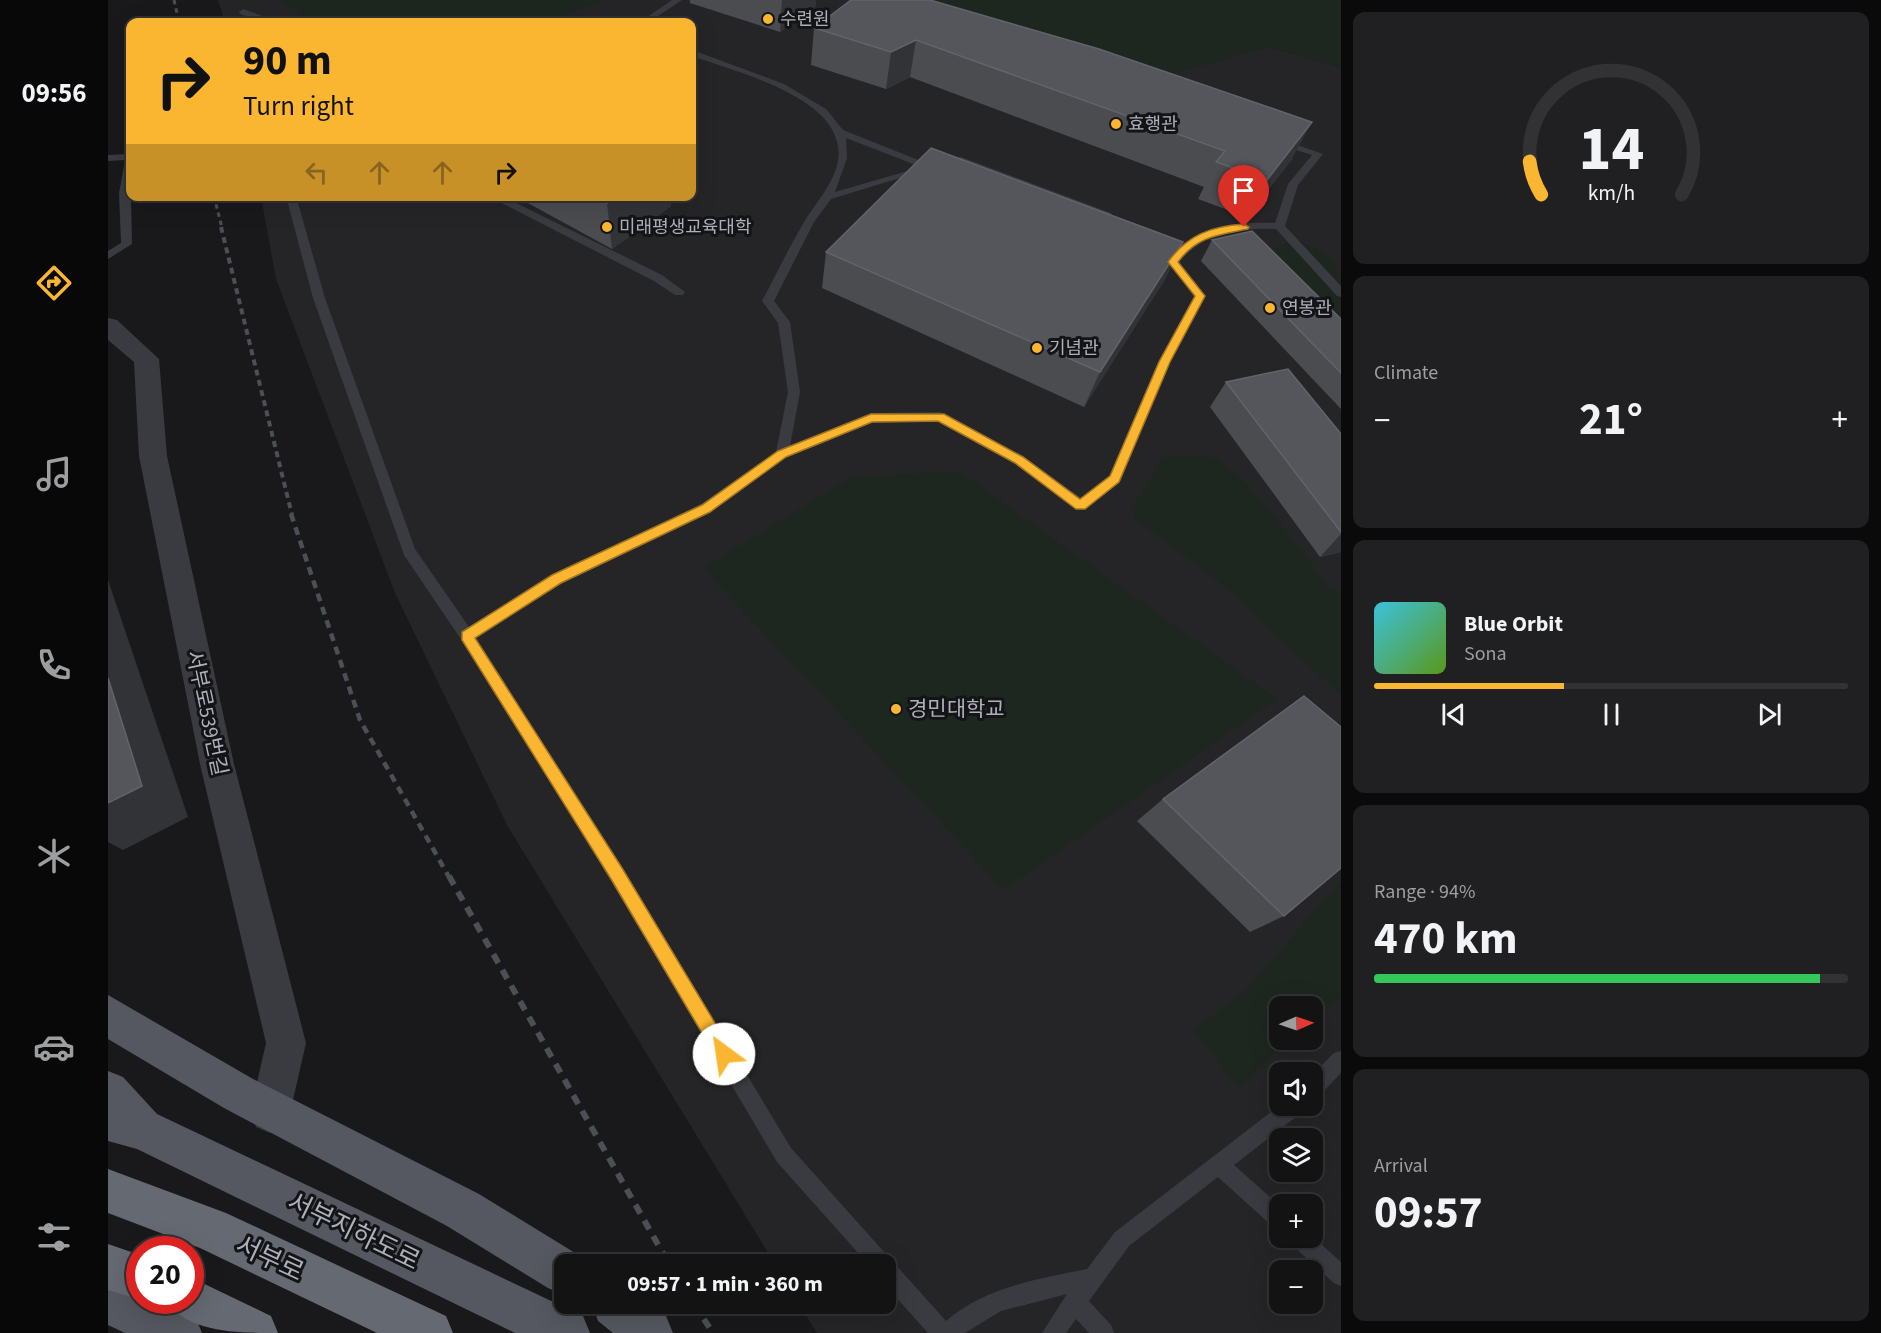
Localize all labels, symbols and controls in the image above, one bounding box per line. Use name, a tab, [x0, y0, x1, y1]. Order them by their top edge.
place label: 수련원	[780, 7, 830, 32]
marker: 수련원	[761, 12, 775, 26]
text: 90 m	[243, 31, 332, 91]
icon: right	[144, 42, 222, 120]
text: 09:56	[21, 74, 87, 113]
text: Turn right	[243, 87, 354, 126]
text: 14	[1578, 105, 1644, 194]
place label: 효행관	[1128, 112, 1178, 137]
marker: 효행관	[1109, 117, 1123, 131]
icon: left	[300, 156, 333, 189]
icon: ahead	[363, 156, 396, 189]
icon: ahead	[426, 156, 459, 189]
icon: right	[489, 156, 522, 189]
pin	[1218, 165, 1269, 227]
icon: arrive	[1227, 174, 1260, 207]
text: km/h	[1587, 178, 1635, 209]
place label: 미래평생교육대학	[619, 215, 751, 240]
marker: 미래평생교육대학	[600, 220, 614, 234]
icon: directions	[33, 262, 75, 304]
place label: 연봉관	[1282, 296, 1332, 321]
marker: 연봉관	[1263, 301, 1277, 315]
place label: 기념관	[1049, 336, 1099, 361]
marker: 기념관	[1030, 341, 1044, 355]
text: Climate	[1374, 359, 1438, 387]
text: 21°	[1579, 388, 1643, 452]
text: −	[1374, 397, 1390, 444]
text: +	[1832, 397, 1848, 444]
icon: music	[33, 453, 75, 495]
text: Blue Orbit	[1464, 608, 1563, 640]
text: Sona	[1464, 640, 1507, 668]
icon: phone	[33, 644, 75, 686]
street label: 서부로539번길	[179, 647, 235, 779]
place label: 경민대학교	[908, 694, 1005, 724]
icon: previous	[1437, 698, 1470, 731]
icon: pause	[1595, 698, 1628, 731]
icon: next	[1753, 698, 1786, 731]
marker: 경민대학교	[889, 702, 903, 716]
icon: climate	[33, 835, 75, 877]
text: Range · 94%	[1374, 878, 1475, 906]
text: 470 km	[1374, 907, 1518, 971]
north arrow	[1269, 996, 1323, 1050]
map controls	[1269, 996, 1323, 1314]
position arrow	[692, 1022, 756, 1086]
icon: car	[33, 1026, 75, 1068]
button: sound	[1269, 1062, 1323, 1116]
button: layers	[1269, 1128, 1323, 1182]
text: Arrival	[1374, 1152, 1428, 1180]
text: 09:57	[1374, 1181, 1483, 1245]
street label: 서부지하도로	[281, 1183, 426, 1280]
button: +	[1269, 1194, 1323, 1248]
icon: filters	[33, 1216, 75, 1258]
street label: 서부로	[229, 1227, 310, 1290]
speed limit sign: 20	[126, 1236, 204, 1314]
button: −	[1269, 1260, 1323, 1314]
text: 09:57 · 1 min · 360 m	[627, 1268, 823, 1300]

